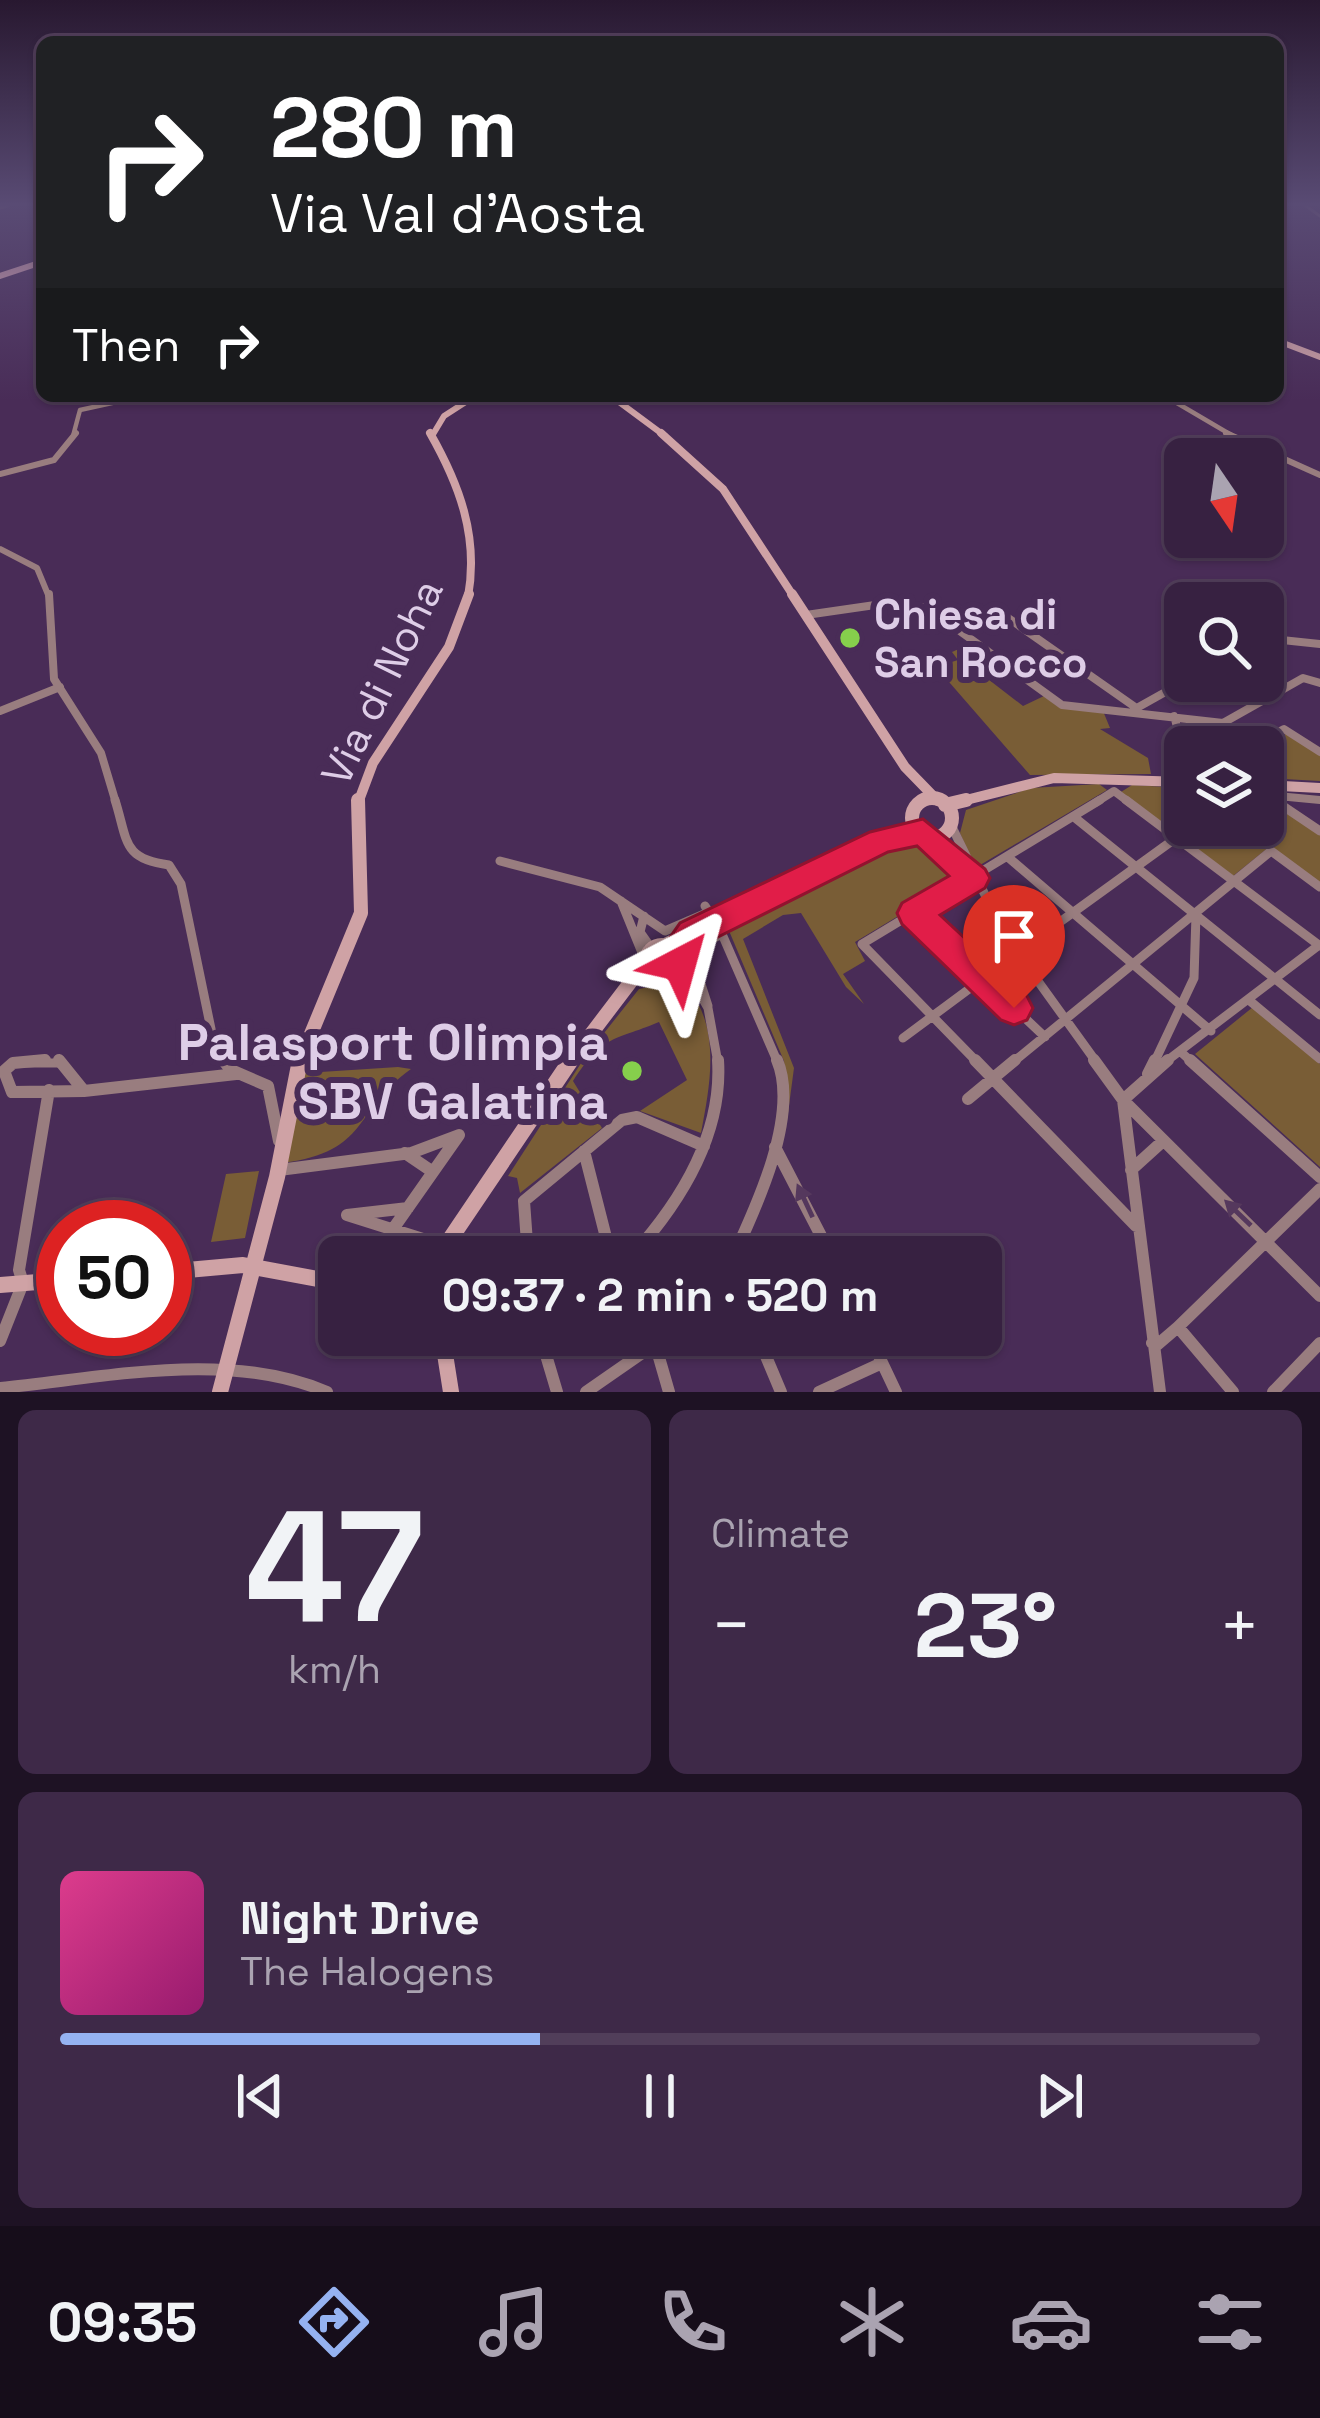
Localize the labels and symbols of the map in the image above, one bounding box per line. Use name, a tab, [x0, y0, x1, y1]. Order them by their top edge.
north arrow	[1164, 438, 1284, 558]
street label: Via di Noha	[309, 570, 455, 794]
place label: Chiesa di San Rocco	[874, 588, 1087, 689]
marker: Chiesa di San Rocco	[837, 625, 863, 651]
pin	[963, 885, 1065, 1008]
position arrow	[617, 901, 743, 1027]
place label: Palasport Olimpia SBV Galatina	[178, 1010, 608, 1134]
marker: Palasport Olimpia SBV Galatina	[619, 1058, 645, 1084]
one-way arrow	[795, 1183, 815, 1218]
speed limit sign: 50	[36, 1200, 192, 1356]
one-way arrow	[1223, 1200, 1252, 1228]

